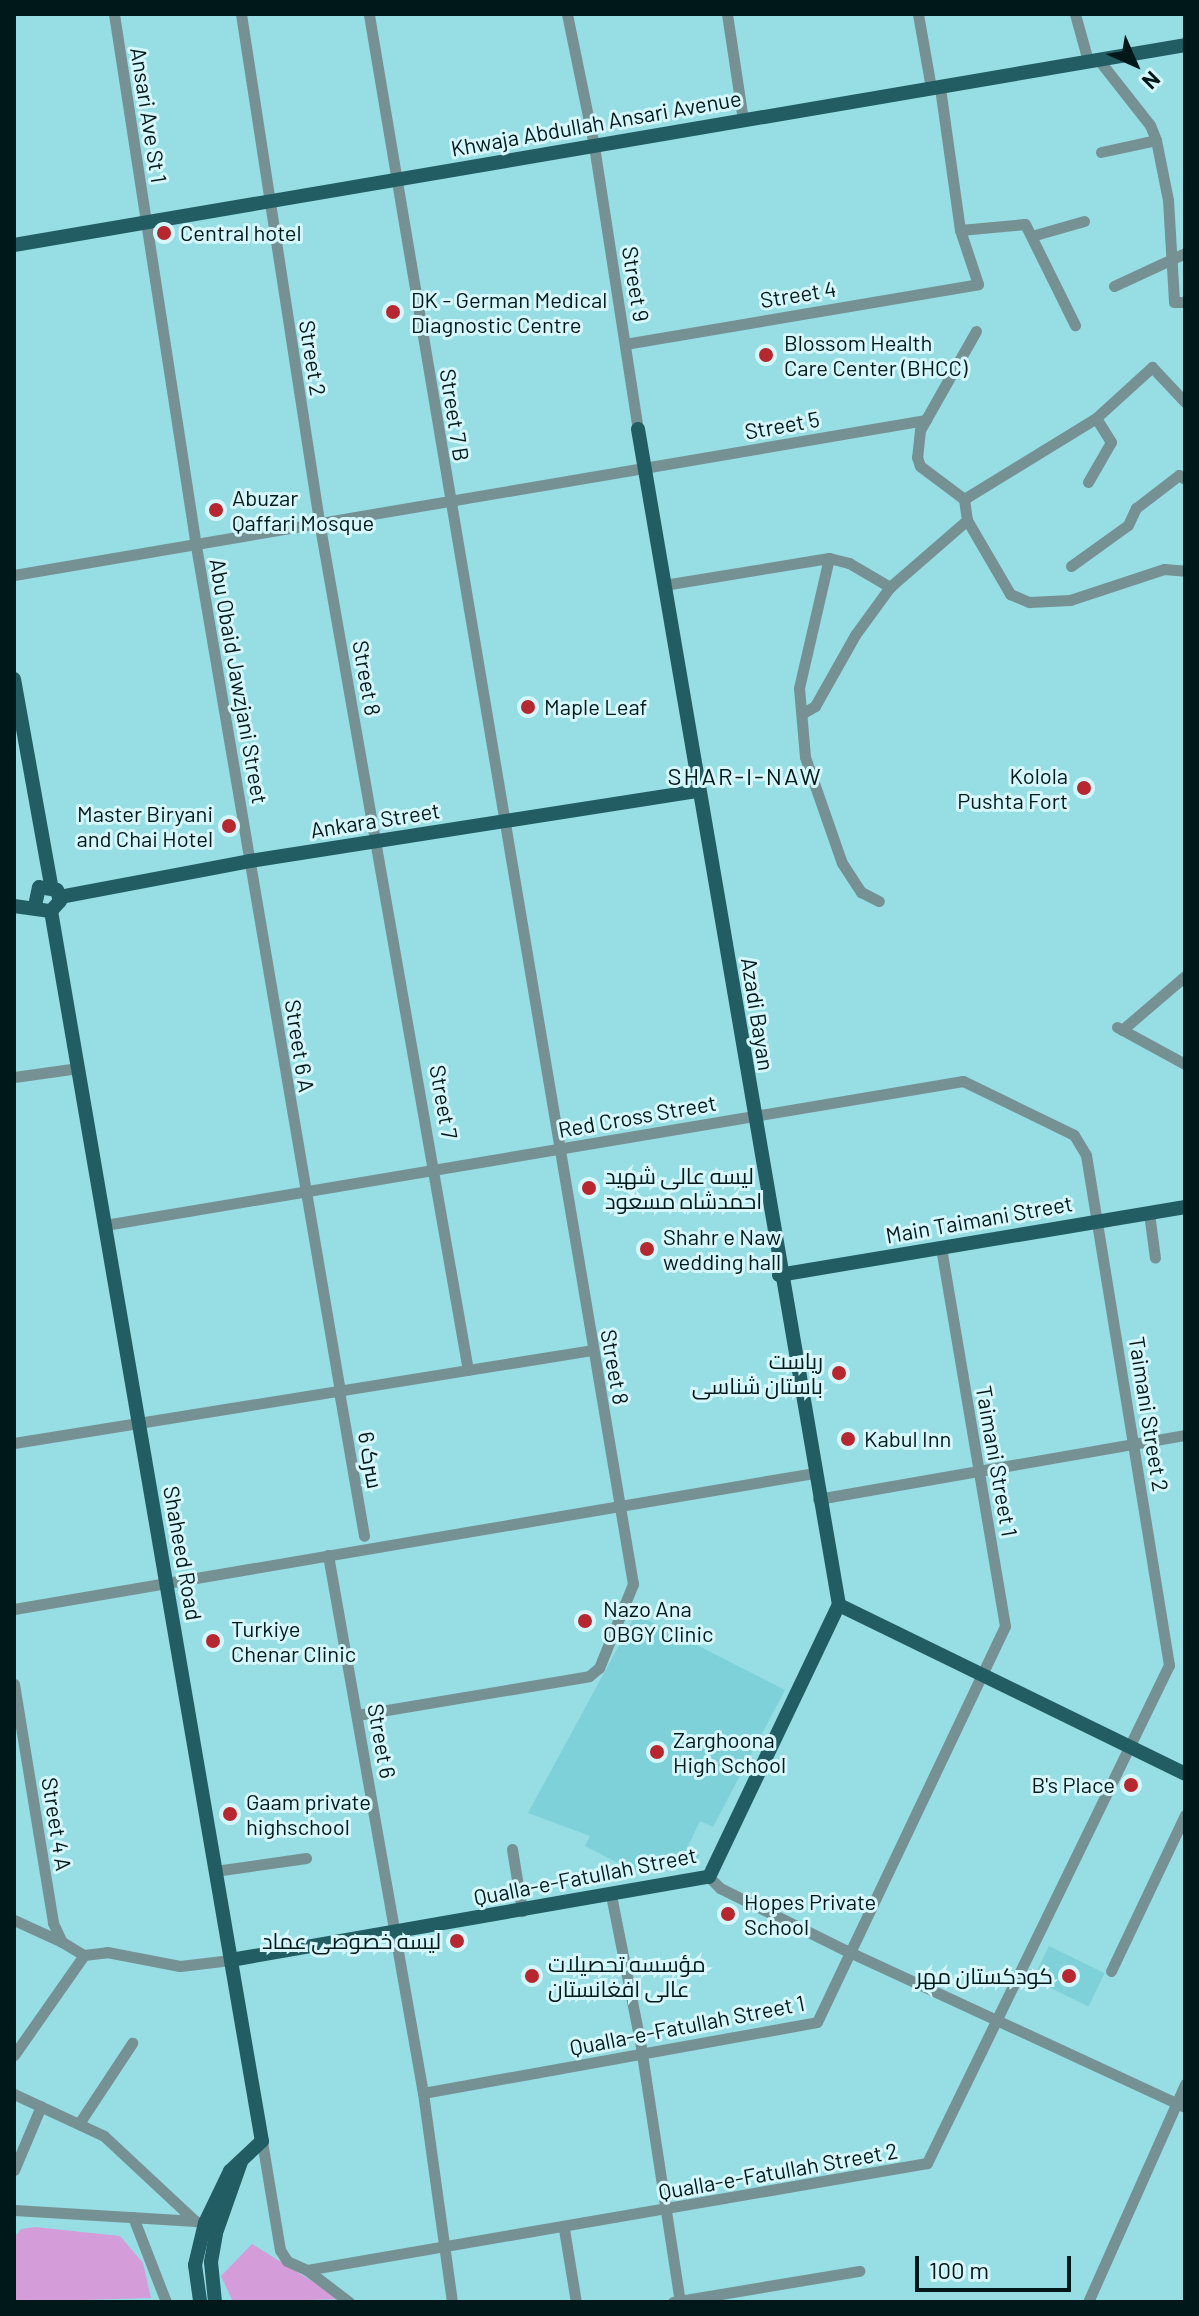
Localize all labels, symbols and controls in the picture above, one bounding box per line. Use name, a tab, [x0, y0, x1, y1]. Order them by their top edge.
north arrow	[1095, 24, 1175, 104]
street label: Ansari Ave St 1	[125, 45, 173, 185]
text: N	[1138, 67, 1166, 95]
street label: Khwaja Abdullah Ansari Avenue	[449, 84, 743, 162]
place label: Central hotel	[180, 220, 302, 246]
marker: Central hotel	[155, 224, 173, 242]
street label: Street 9	[617, 244, 655, 324]
street label: Street 4	[758, 275, 838, 313]
place label: DK - German Medical Diagnostic Centre	[411, 286, 607, 338]
marker: DK - German Medical Diagnostic Centre	[382, 301, 404, 323]
street label: Street 2	[294, 318, 332, 398]
place label: Blossom Health Care Center (BHCC)	[784, 329, 968, 380]
marker: Blossom Health Care Center (BHCC)	[755, 344, 777, 366]
street label: Street 7 B	[435, 367, 475, 463]
street label: Street 5	[742, 405, 822, 445]
place label: Abuzar Qaffari Mosque	[232, 484, 374, 536]
marker: Abuzar Qaffari Mosque	[207, 501, 225, 519]
street label: Abu Obaid Jawzjani Street	[204, 556, 274, 806]
street label: Street 8	[347, 638, 387, 718]
place label: Maple Leaf	[544, 694, 647, 720]
marker: Maple Leaf	[519, 698, 537, 716]
district label: SHAR-I-NAW	[668, 762, 822, 790]
place label: Kolola Pushta Fort	[957, 762, 1068, 814]
marker: Kolola Pushta Fort	[1075, 779, 1093, 797]
street label: Ankara Street	[308, 797, 442, 843]
place label: Master Biryani and Chai Hotel	[76, 800, 213, 852]
marker: Master Biryani and Chai Hotel	[220, 817, 238, 835]
street label: Azadi Bayan	[736, 956, 780, 1072]
street label: Street 6 A	[280, 998, 320, 1094]
street label: Street 7	[425, 1063, 463, 1141]
street label: Red Cross Street	[556, 1089, 718, 1143]
place label: لیسه عالی شهید احمدشاه مسعود	[605, 1162, 762, 1214]
marker: لیسه عالی شهید احمدشاه مسعود	[580, 1179, 598, 1197]
street label: Main Taimani Street	[884, 1190, 1074, 1248]
place label: Shahr e Naw wedding hall	[663, 1223, 781, 1274]
marker: Shahr e Naw wedding hall	[638, 1240, 656, 1258]
street label: Street 8	[595, 1327, 635, 1407]
street label: Taimani Street 2	[1124, 1335, 1174, 1493]
place label: ریاست باستان شناسی	[692, 1347, 823, 1398]
marker: ریاست باستان شناسی	[830, 1364, 848, 1382]
street label: Taimani Street 1	[971, 1384, 1023, 1538]
place label: Kabul Inn	[864, 1426, 951, 1452]
street label: سرک 6	[353, 1429, 389, 1491]
marker: Kabul Inn	[839, 1430, 857, 1448]
street label: Shaheed Road	[158, 1484, 208, 1622]
place label: Nazo Ana OBGY Clinic	[603, 1595, 713, 1646]
marker: Nazo Ana OBGY Clinic	[574, 1610, 596, 1632]
place label: Turkiye Chenar Clinic	[231, 1615, 356, 1666]
marker: Turkiye Chenar Clinic	[202, 1630, 224, 1652]
street label: Street 6	[362, 1701, 402, 1781]
place label: Zarghoona High School	[673, 1726, 786, 1778]
marker: Zarghoona High School	[648, 1743, 666, 1761]
place label: B's Place	[1031, 1772, 1115, 1798]
street label: Street 4 A	[37, 1775, 77, 1873]
marker: B's Place	[1122, 1776, 1140, 1794]
place label: Gaam private highschool	[246, 1788, 371, 1840]
marker: Gaam private highschool	[221, 1805, 239, 1823]
street label: Qualla-e-Fatullah Street	[471, 1841, 699, 1911]
place label: Hopes Private School	[744, 1888, 876, 1940]
marker: Hopes Private School	[719, 1905, 737, 1923]
place label: لیسه خصوصی عماد	[262, 1928, 441, 1954]
marker: لیسه خصوصی عماد	[448, 1932, 466, 1950]
place label: مؤسسه تحصیلات عالی افغانستان	[548, 1950, 706, 2002]
place label: کودکستان مهر	[916, 1963, 1053, 1989]
marker: مؤسسه تحصیلات عالی افغانستان	[523, 1967, 541, 1985]
marker: کودکستان مهر	[1060, 1967, 1078, 1985]
street label: Qualla-e-Fatullah Street 1	[567, 1989, 807, 2061]
street label: Qualla-e-Fatullah Street 2	[656, 2137, 900, 2205]
scale bar	[919, 2240, 1075, 2290]
text: 100 m	[929, 2255, 989, 2284]

